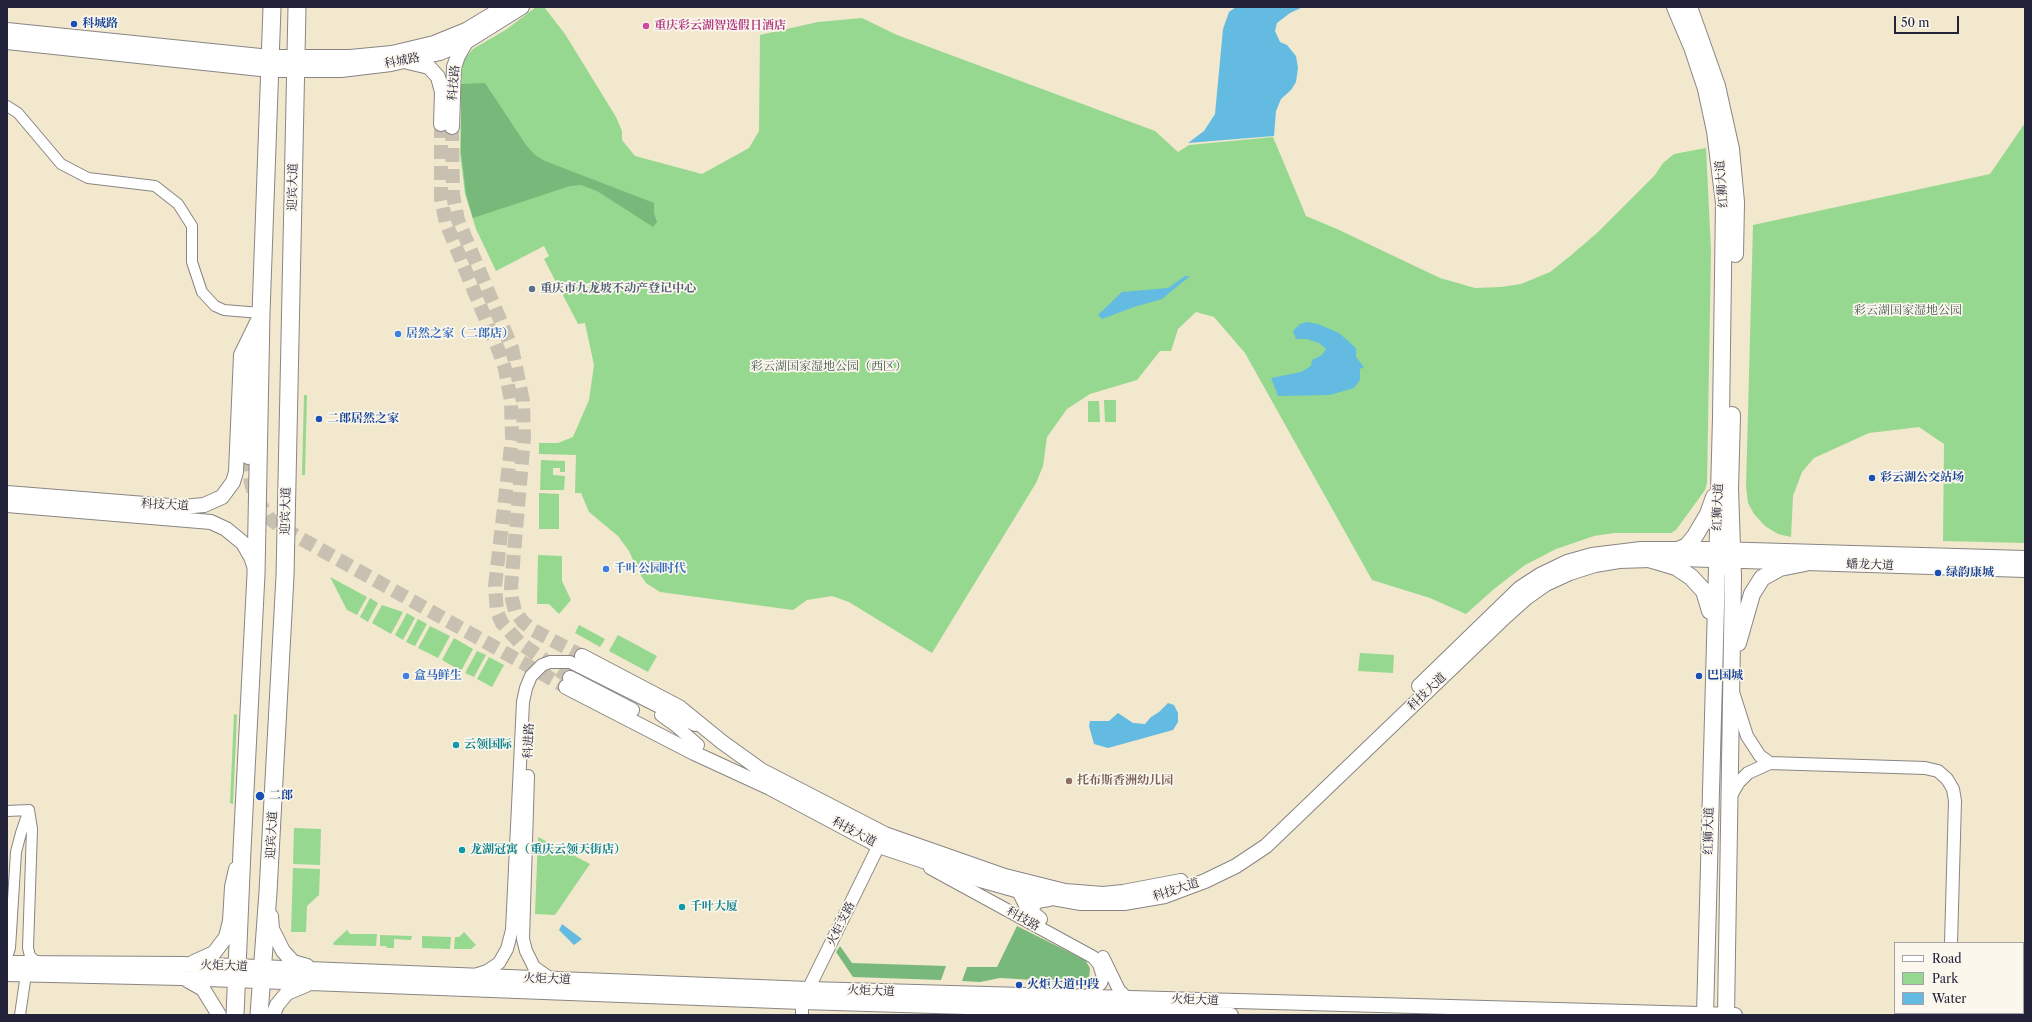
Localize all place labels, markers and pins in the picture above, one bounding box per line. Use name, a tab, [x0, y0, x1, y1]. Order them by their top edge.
place label: 科城路	[82, 17, 118, 31]
marker: 科城路	[69, 19, 79, 29]
place label: 重庆彩云湖智选假日酒店	[654, 19, 786, 33]
marker: 重庆彩云湖智选假日酒店	[641, 21, 651, 31]
place label: 重庆市九龙坡不动产登记中心	[540, 282, 696, 296]
marker: 重庆市九龙坡不动产登记中心	[527, 284, 537, 294]
place label: 居然之家（二郎店）	[406, 327, 514, 341]
marker: 居然之家（二郎店）	[393, 329, 403, 339]
place label: 二郎居然之家	[327, 412, 399, 426]
marker: 二郎居然之家	[314, 414, 324, 424]
place label: 彩云湖公交站场	[1880, 471, 1964, 485]
marker: 彩云湖公交站场	[1867, 473, 1877, 483]
place label: 千叶公园时代	[614, 562, 686, 576]
marker: 千叶公园时代	[601, 564, 611, 574]
place label: 绿韵康城	[1946, 566, 1994, 580]
marker: 绿韵康城	[1933, 568, 1943, 578]
place label: 盒马鲜生	[414, 669, 462, 683]
place label: 巴国城	[1707, 669, 1743, 683]
marker: 盒马鲜生	[401, 671, 411, 681]
marker: 巴国城	[1694, 671, 1704, 681]
place label: 云领国际	[464, 738, 512, 752]
marker: 云领国际	[451, 740, 461, 750]
place label: 托布斯香洲幼儿园	[1077, 774, 1173, 788]
marker: 托布斯香洲幼儿园	[1064, 776, 1074, 786]
place label: 二郎	[269, 789, 293, 803]
marker: 二郎	[254, 790, 266, 802]
place label: 龙湖冠寓（重庆云领天街店）	[470, 843, 626, 857]
marker: 龙湖冠寓（重庆云领天街店）	[457, 845, 467, 855]
place label: 千叶大厦	[690, 900, 738, 914]
marker: 千叶大厦	[677, 902, 687, 912]
place label: 火炬大道中段	[1027, 978, 1099, 992]
marker: 火炬大道中段	[1014, 980, 1024, 990]

